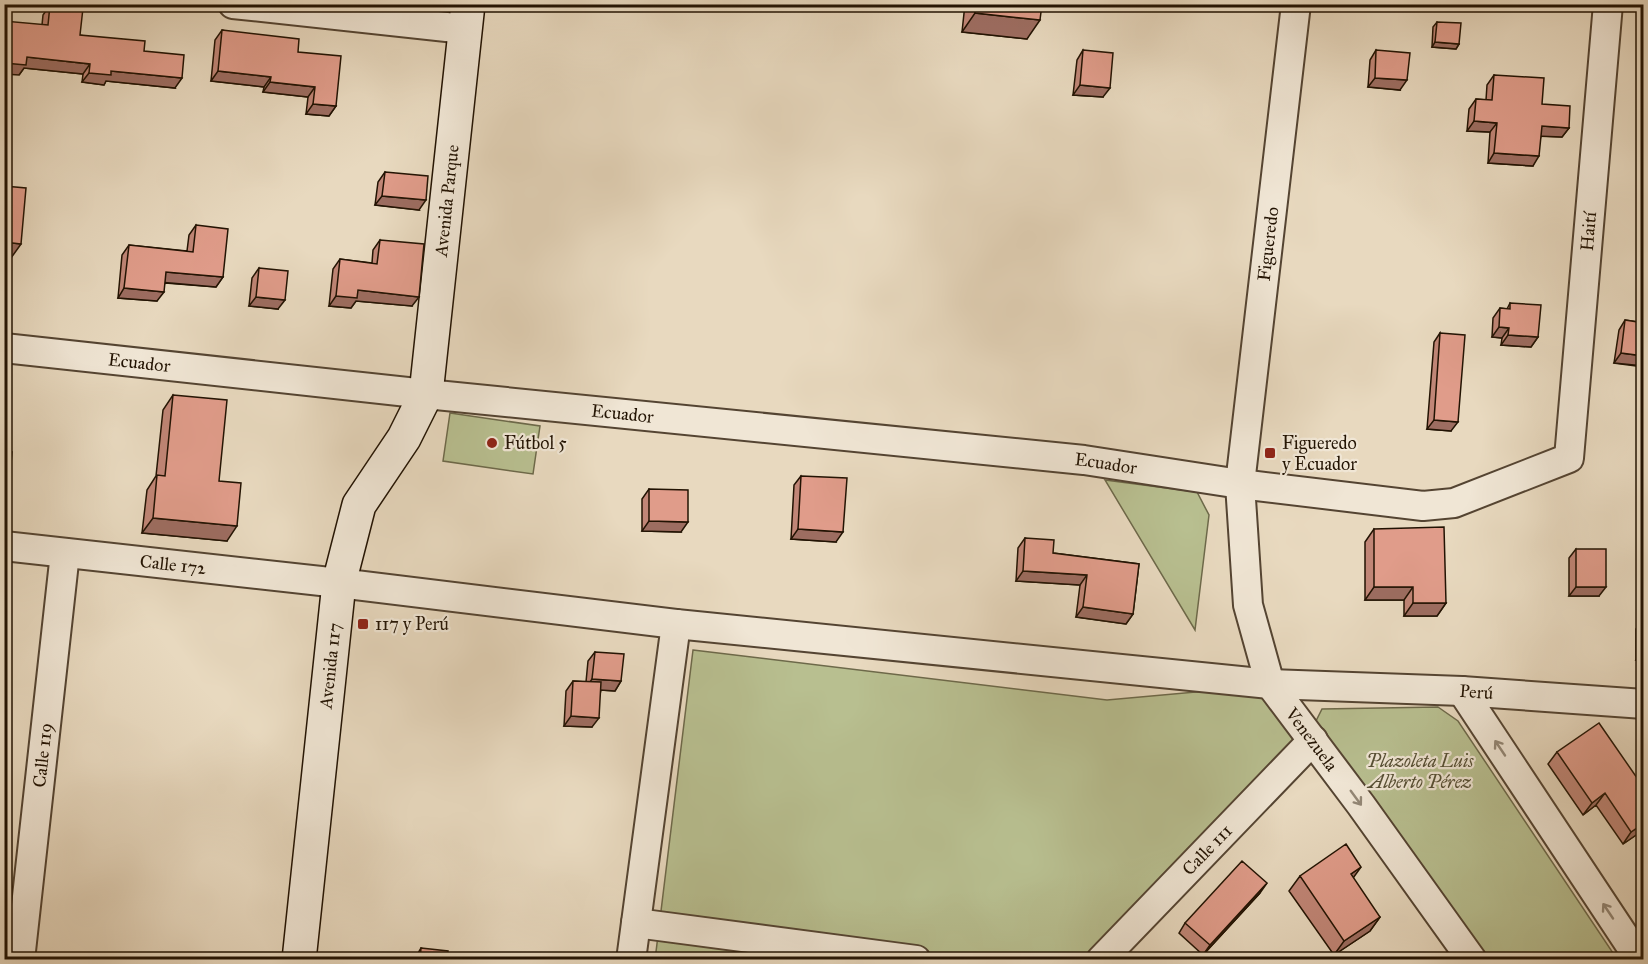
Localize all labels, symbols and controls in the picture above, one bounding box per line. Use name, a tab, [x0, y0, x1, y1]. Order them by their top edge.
street label: Avenida Parque	[430, 144, 464, 259]
street label: Figueredo	[1253, 206, 1284, 283]
street label: Haití	[1576, 210, 1601, 252]
street label: Ecuador	[107, 348, 172, 377]
street label: Ecuador	[590, 400, 655, 428]
place label: Fútbol 5	[504, 432, 567, 454]
place label: Figueredo y Ecuador	[1282, 432, 1357, 475]
marker: Fútbol 5	[485, 436, 499, 450]
marker: Figueredo y Ecuador	[1263, 446, 1277, 460]
street label: Ecuador	[1074, 448, 1139, 479]
street label: Calle 172	[139, 550, 207, 579]
place label: 117 y Perú	[375, 613, 449, 635]
marker: 117 y Perú	[356, 617, 370, 631]
street label: Avenida 117	[315, 622, 346, 711]
street label: Perú	[1459, 680, 1494, 704]
street label: Venezuela	[1280, 703, 1343, 776]
street label: Calle 119	[28, 722, 57, 789]
one-way arrow	[1493, 740, 1506, 757]
park label: Plazoleta Luis Alberto Pérez	[1366, 750, 1474, 793]
one-way arrow	[1349, 790, 1362, 806]
street label: Calle 111	[1178, 820, 1237, 880]
one-way arrow	[1601, 903, 1613, 920]

